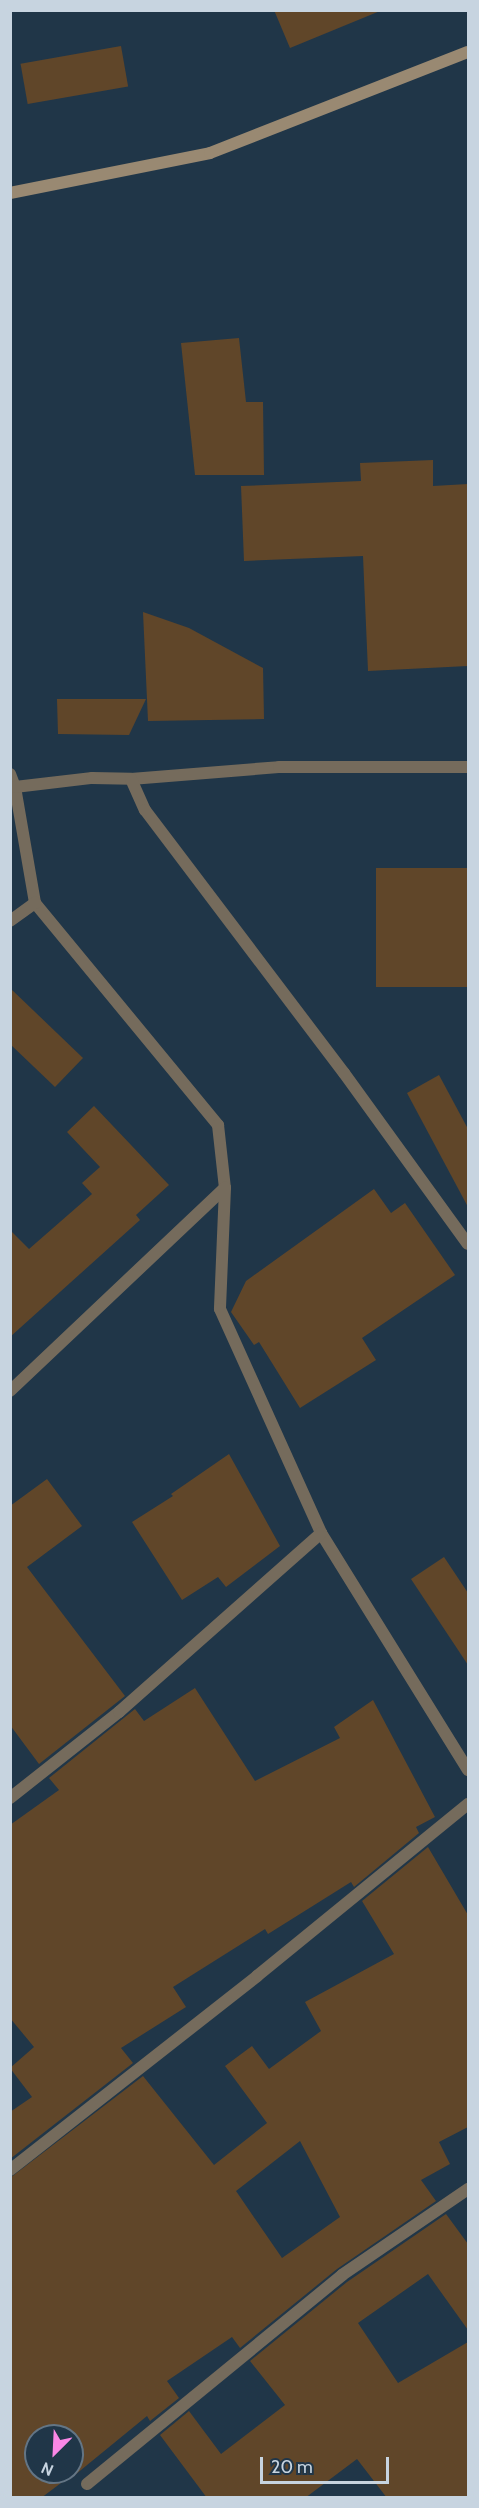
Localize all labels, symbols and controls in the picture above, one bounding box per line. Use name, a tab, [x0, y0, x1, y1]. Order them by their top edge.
north arrow	[24, 2424, 84, 2484]
scale bar	[263, 2445, 392, 2483]
text: 20 m	[271, 2456, 313, 2478]
text: N	[38, 2458, 56, 2480]

